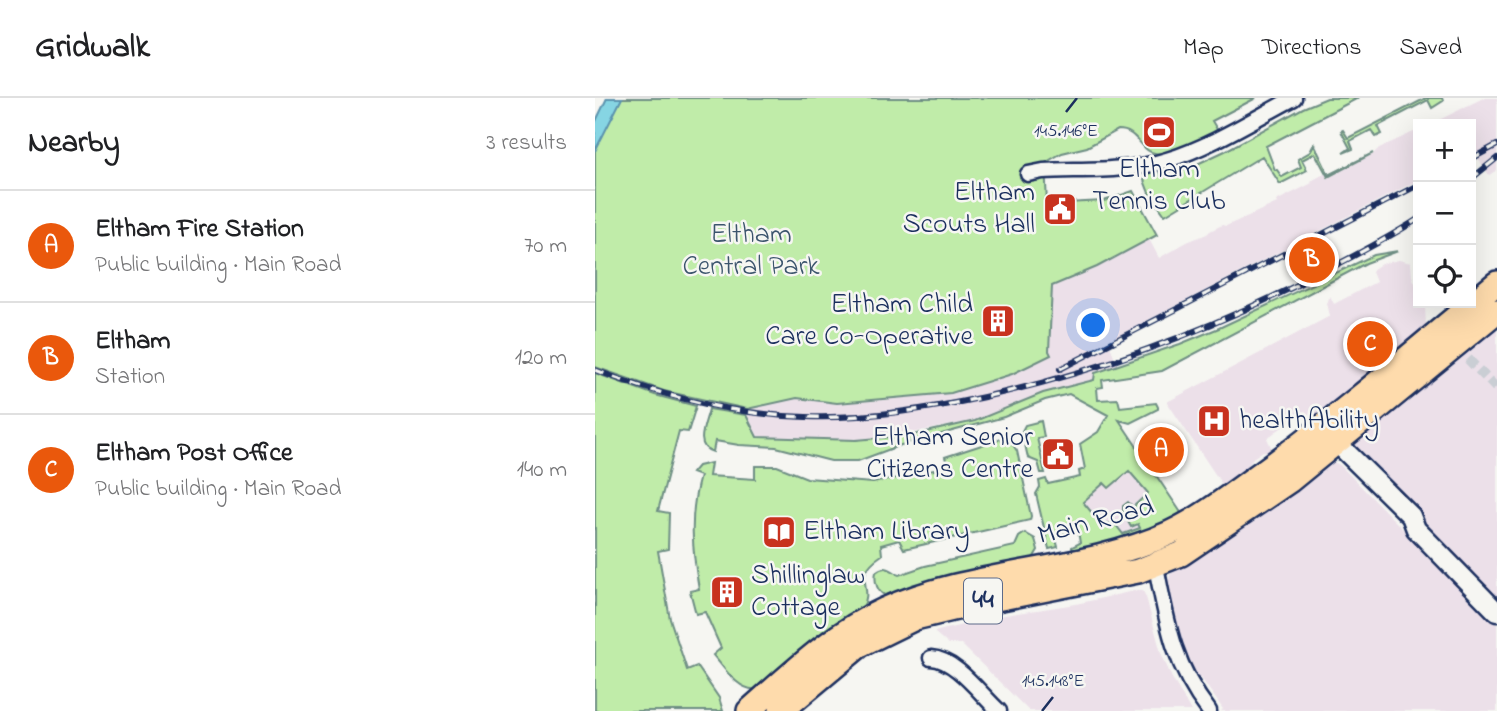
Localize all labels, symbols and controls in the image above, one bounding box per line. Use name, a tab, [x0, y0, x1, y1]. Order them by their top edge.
text: Gridwalk	[35, 24, 150, 72]
text: Map	[1183, 31, 1224, 66]
text: Directions	[1262, 31, 1361, 66]
text: Saved	[1399, 31, 1462, 66]
sports icon: Eltham Tennis Club	[1140, 113, 1178, 151]
text: 145.146°E	[1034, 119, 1098, 145]
map controls	[1413, 119, 1476, 308]
button: +	[1413, 119, 1476, 182]
text: Nearby	[28, 122, 120, 166]
text: 3 results	[486, 127, 567, 160]
place label: Eltham Tennis Club	[1092, 150, 1226, 223]
place label: Eltham Scouts Hall	[903, 173, 1035, 246]
button: −	[1413, 182, 1476, 245]
public building icon: Eltham Scouts Hall	[1041, 190, 1079, 228]
text: Eltham Fire Station	[95, 211, 304, 249]
park label: Eltham Central Park	[682, 215, 820, 288]
text: A	[44, 230, 58, 263]
text: 70 m	[524, 230, 567, 263]
pin: B	[1289, 234, 1335, 286]
button: locate	[1413, 245, 1476, 308]
text: Public building · Main Road	[95, 249, 341, 282]
place label: Eltham Child Care Co-Operative	[765, 285, 973, 358]
building icon: Eltham Child Care Co-Operative	[979, 302, 1017, 340]
your location	[1076, 308, 1110, 342]
pin: C	[1347, 318, 1393, 370]
text: Eltham	[95, 323, 170, 361]
text: B	[43, 342, 59, 375]
text: 120 m	[515, 342, 567, 375]
text: Station	[95, 361, 165, 394]
place label: healthAbility	[1239, 401, 1379, 442]
hospital icon: healthAbility	[1195, 402, 1233, 440]
place label: Eltham Senior Citizens Centre	[866, 418, 1033, 491]
pin: A	[1138, 424, 1184, 476]
text: Eltham Post Office	[95, 435, 293, 473]
public building icon: Eltham Senior Citizens Centre	[1039, 435, 1077, 473]
text: C	[45, 454, 57, 487]
text: 140 m	[517, 454, 567, 487]
text: Public building · Main Road	[95, 473, 341, 506]
street label: Main Road	[1033, 487, 1159, 557]
place label: Eltham Library	[803, 512, 969, 553]
library icon: Eltham Library	[760, 513, 798, 551]
place label: Shillinglaw Cottage	[751, 556, 865, 629]
building icon: Shillinglaw Cottage	[708, 573, 746, 611]
road number: 44	[964, 579, 1002, 624]
text: 145.148°E	[1022, 669, 1084, 695]

